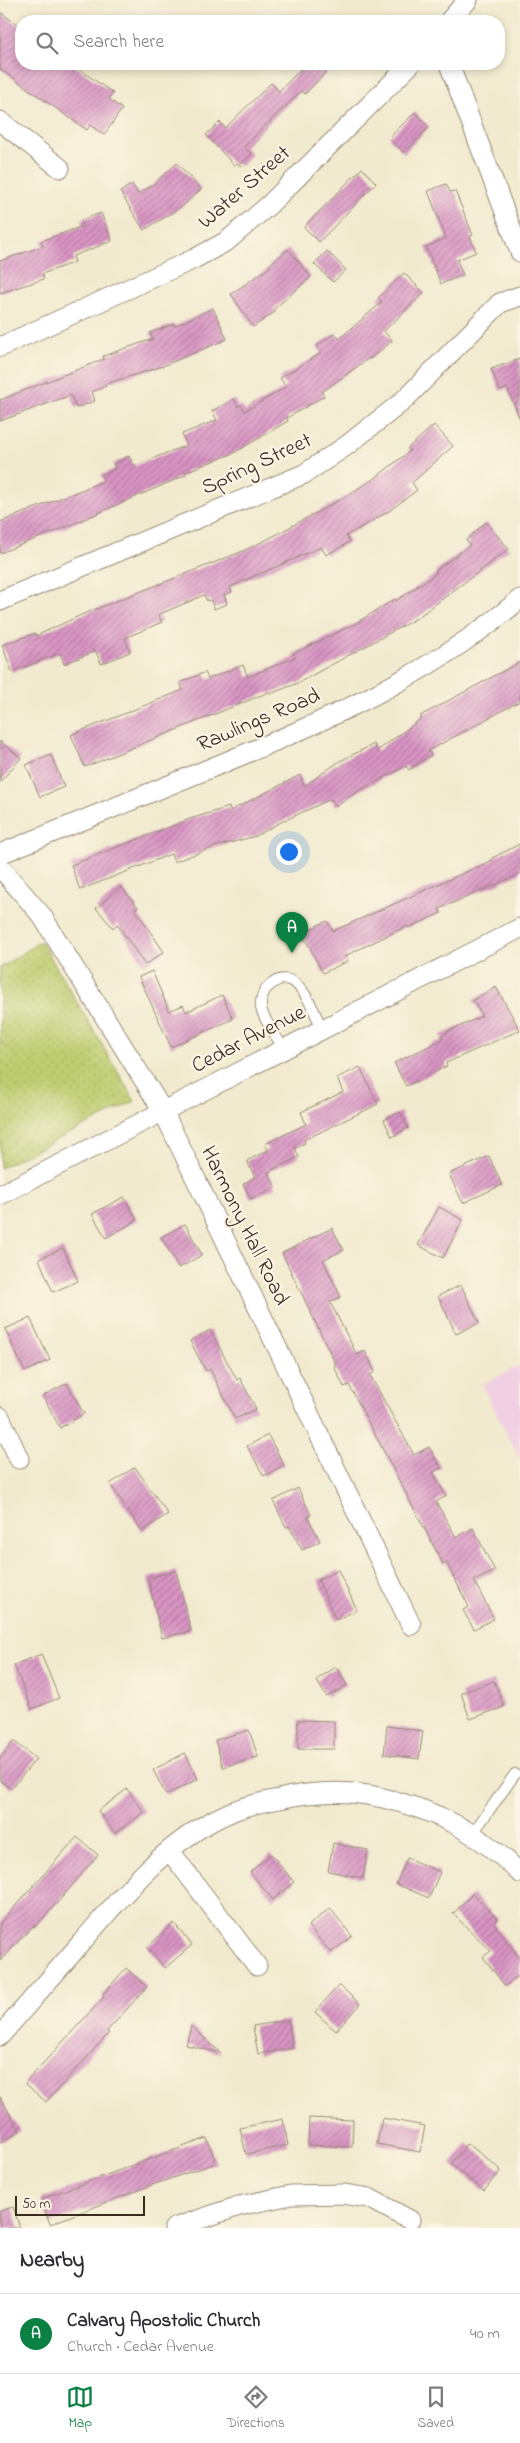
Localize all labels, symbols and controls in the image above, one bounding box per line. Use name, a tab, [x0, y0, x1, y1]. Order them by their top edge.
search box	[15, 15, 505, 70]
icon: search	[33, 29, 61, 57]
text: Search here	[73, 29, 164, 56]
street label: Water Street	[192, 138, 299, 237]
street label: Spring Street	[197, 425, 318, 505]
street label: Rawlings Road	[192, 681, 326, 762]
your location	[276, 839, 302, 865]
pin: A	[276, 912, 308, 953]
street label: Cedar Avenue	[186, 997, 312, 1082]
street label: Harmony Hall Road	[191, 1141, 297, 1312]
scale bar	[15, 2193, 145, 2216]
text: 50 m	[22, 2194, 50, 2215]
text: Nearby	[20, 2246, 84, 2276]
text: Calvary Apostolic Church	[67, 2308, 260, 2335]
text: A	[31, 2322, 41, 2346]
text: 40 m	[470, 2322, 500, 2346]
text: Church · Cedar Avenue	[67, 2335, 214, 2359]
tab: Map	[66, 2383, 94, 2434]
tab: Directions	[227, 2383, 285, 2434]
tab: Saved	[417, 2383, 454, 2434]

